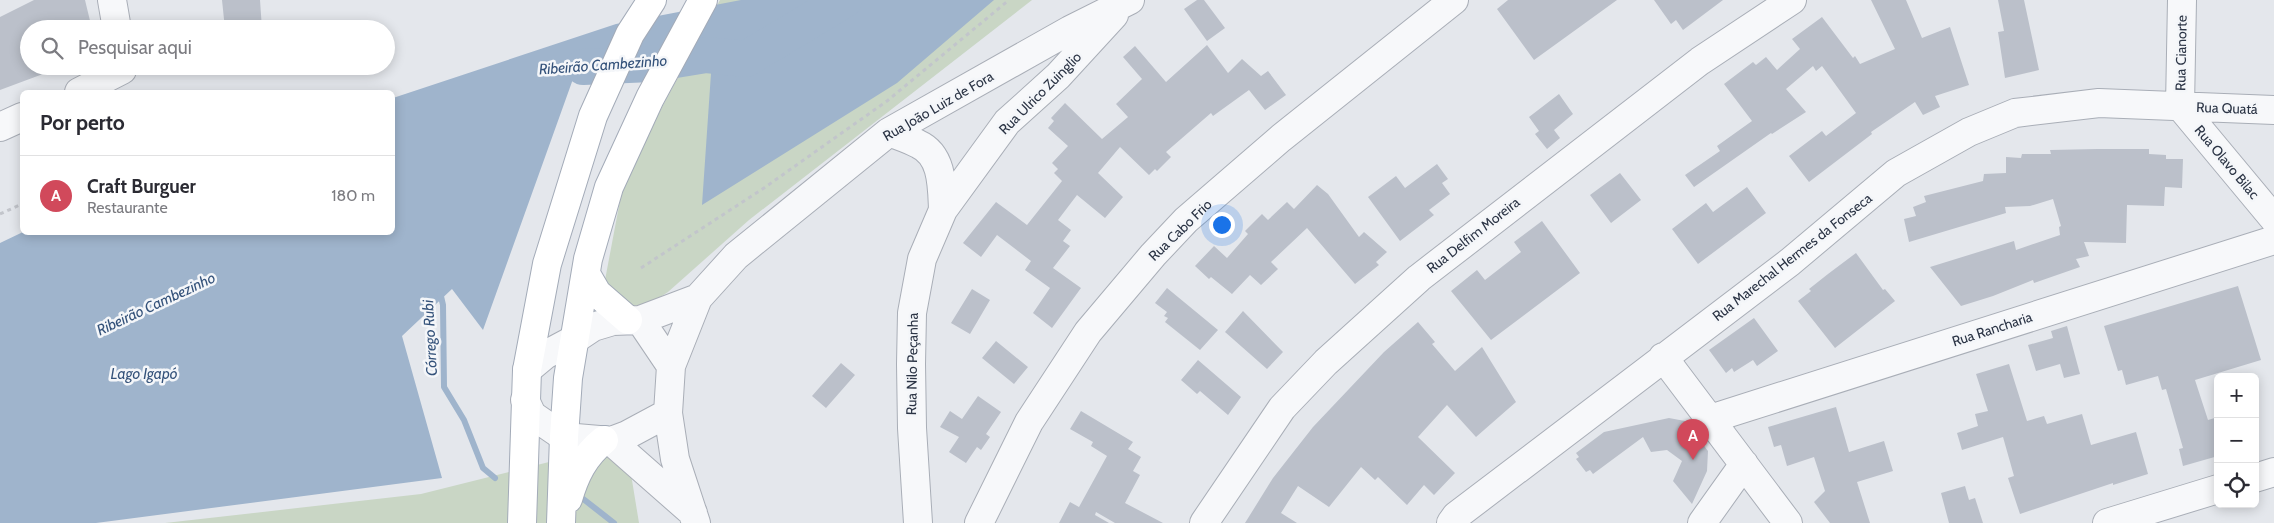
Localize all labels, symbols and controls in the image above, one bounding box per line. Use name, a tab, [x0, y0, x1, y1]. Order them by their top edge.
street label: Rua Cianorte	[2171, 15, 2191, 91]
search box	[20, 20, 395, 75]
icon: search	[38, 34, 66, 62]
text: Pesquisar aqui	[78, 36, 192, 59]
street label: Rua Ulrico Zuinglio	[995, 48, 1085, 138]
water label: Ribeirão Cambezinho	[538, 52, 668, 78]
street label: Rua João Luiz de Fora	[880, 67, 997, 145]
street label: Rua Quatá	[2196, 98, 2258, 118]
text: Por perto	[40, 110, 125, 135]
street label: Rua Olavo Bilac	[2191, 121, 2263, 203]
text: Craft Burguer	[87, 175, 196, 198]
text: A	[51, 186, 61, 205]
text: 180 m	[331, 186, 375, 205]
street label: Rua Marechal Hermes da Fonseca	[1709, 189, 1876, 325]
street label: Rua Delfim Moreira	[1423, 193, 1523, 277]
street label: Rua Cabo Frio	[1145, 195, 1216, 265]
text: Restaurante	[87, 198, 168, 217]
your location	[1209, 212, 1235, 238]
water label: Ribeirão Cambezinho	[94, 269, 218, 339]
water label: Córrego Rubi	[419, 299, 441, 377]
street label: Rua Rancharia	[1950, 308, 2035, 350]
street label: Rua Nilo Peçanha	[902, 312, 922, 415]
water label: Lago Igapó	[111, 365, 178, 383]
map controls	[2214, 373, 2259, 508]
button: +	[2214, 373, 2259, 418]
button: −	[2214, 418, 2259, 463]
pin: A	[1677, 419, 1709, 460]
button: locate	[2214, 463, 2259, 508]

